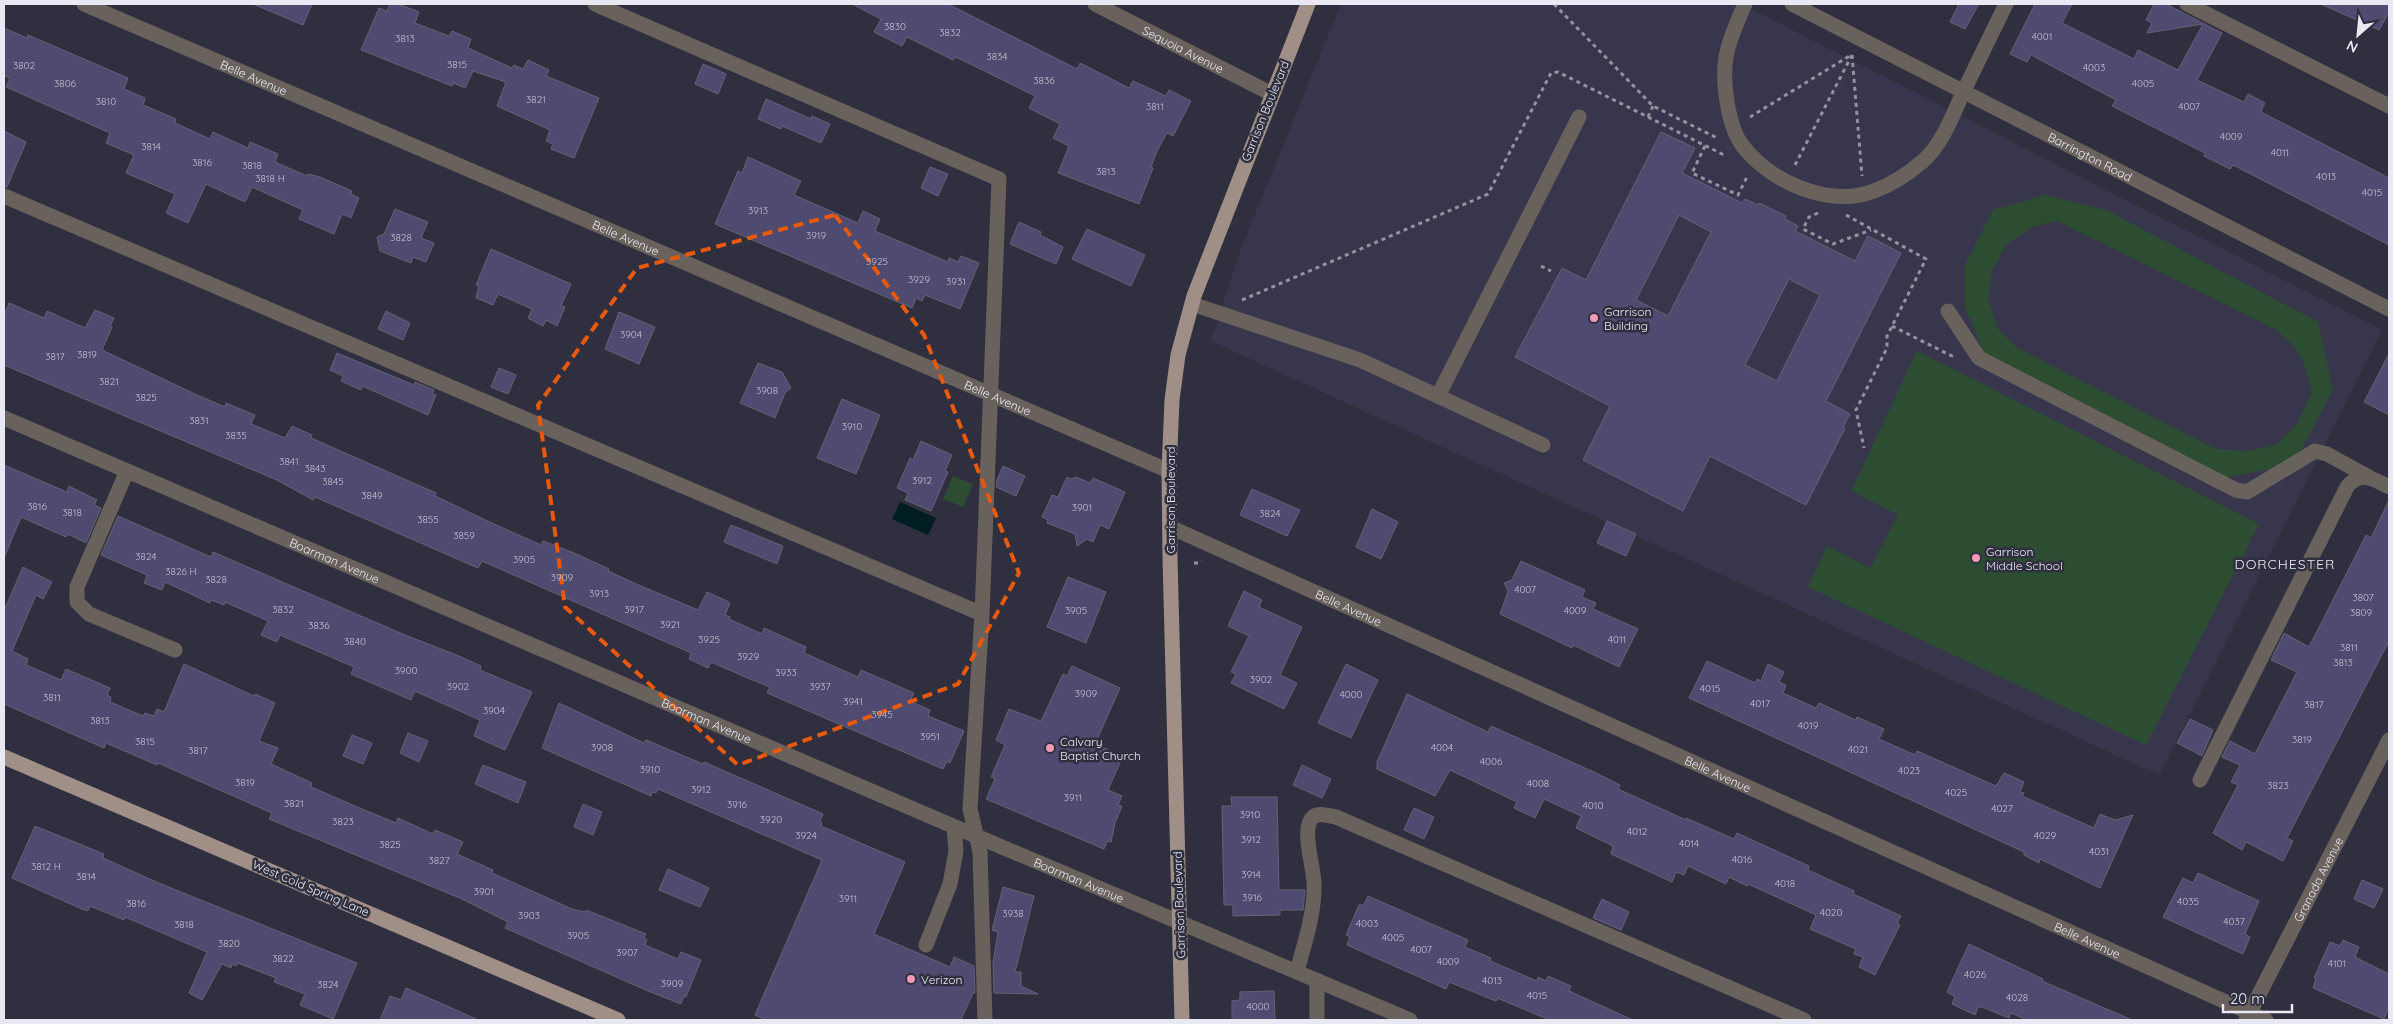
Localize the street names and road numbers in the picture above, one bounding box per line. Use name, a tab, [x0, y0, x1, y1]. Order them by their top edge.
street label: Sequoia Avenue	[1140, 22, 1227, 76]
street label: Belle Avenue	[218, 56, 290, 98]
street label: Garrison Boulevard	[1238, 59, 1292, 163]
street label: Barrington Road	[2046, 129, 2135, 184]
street label: Belle Avenue	[590, 216, 662, 258]
street label: Belle Avenue	[962, 376, 1034, 418]
street label: Garrison Boulevard	[1163, 446, 1178, 554]
street label: Boarman Avenue	[287, 534, 382, 586]
street label: Belle Avenue	[1313, 586, 1384, 629]
street label: Boarman Avenue	[659, 694, 754, 746]
street label: Belle Avenue	[1683, 752, 1754, 795]
street label: Granada Avenue	[2290, 834, 2346, 924]
street label: Garrison Boulevard	[1170, 851, 1188, 959]
street label: Boarman Avenue	[1032, 854, 1127, 906]
street label: West Cold Spring Lane	[250, 857, 372, 920]
street label: Belle Avenue	[2052, 918, 2123, 961]

